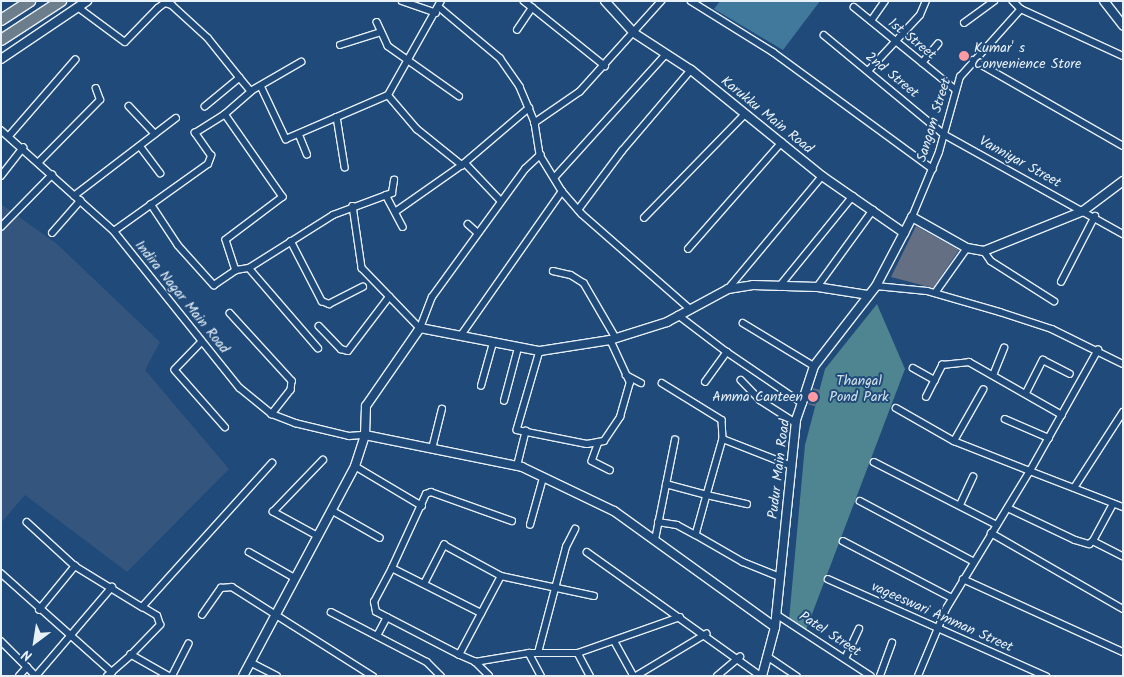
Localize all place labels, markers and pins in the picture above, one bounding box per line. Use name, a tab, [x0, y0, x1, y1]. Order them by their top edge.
place label: Kumar' s Convenience Store	[974, 40, 1081, 72]
marker: Kumar' s Convenience Store	[958, 50, 970, 62]
place label: Amma Canteen	[712, 389, 803, 405]
marker: Amma Canteen	[807, 391, 819, 403]

